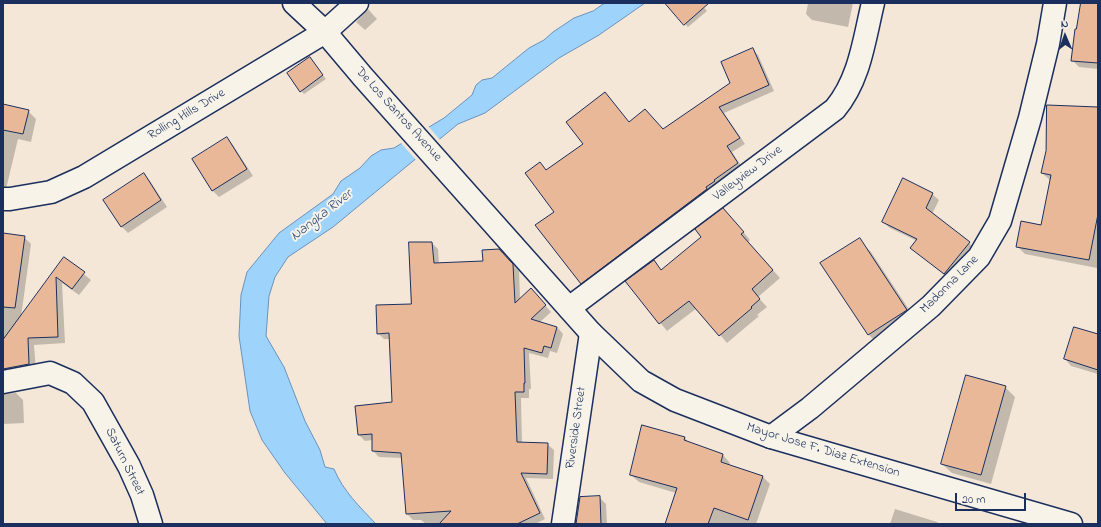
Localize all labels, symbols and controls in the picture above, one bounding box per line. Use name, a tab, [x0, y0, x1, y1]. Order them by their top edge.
north arrow	[1045, 16, 1085, 56]
text: N	[1061, 16, 1069, 32]
street label: De Los Santos Avenue	[351, 65, 445, 165]
street label: Rolling Hills Drive	[146, 86, 228, 144]
street label: Valleyview Drive	[710, 143, 786, 205]
water label: Nangka River	[288, 187, 356, 245]
street label: Madonna Lane	[918, 253, 982, 317]
street label: Riverside Street	[564, 386, 590, 470]
street label: Mayor Jose F. Diaz Extension	[744, 420, 902, 482]
street label: Saturn Street	[101, 426, 147, 498]
scale bar	[957, 485, 1028, 511]
text: 20 m	[962, 491, 985, 509]

